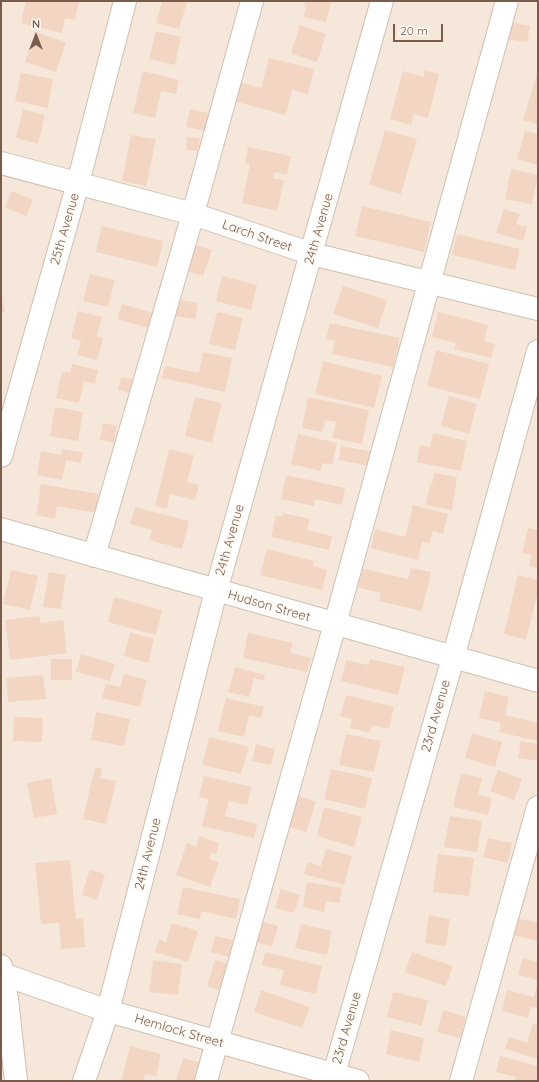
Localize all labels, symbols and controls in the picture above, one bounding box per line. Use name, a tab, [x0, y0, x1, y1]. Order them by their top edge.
north arrow	[16, 16, 56, 56]
scale bar	[395, 16, 445, 42]
text: N	[32, 17, 40, 31]
text: 20 m	[400, 23, 428, 38]
street label: 25th Avenue	[47, 191, 83, 267]
street label: 24th Avenue	[301, 191, 337, 267]
street label: Larch Street	[220, 217, 294, 255]
street label: 24th Avenue	[212, 502, 248, 578]
street label: Hudson Street	[226, 587, 312, 625]
street label: 23rd Avenue	[418, 678, 454, 754]
street label: 24th Avenue	[132, 816, 164, 892]
street label: 23rd Avenue	[329, 990, 365, 1066]
street label: Hemlock Street	[133, 1011, 225, 1051]

